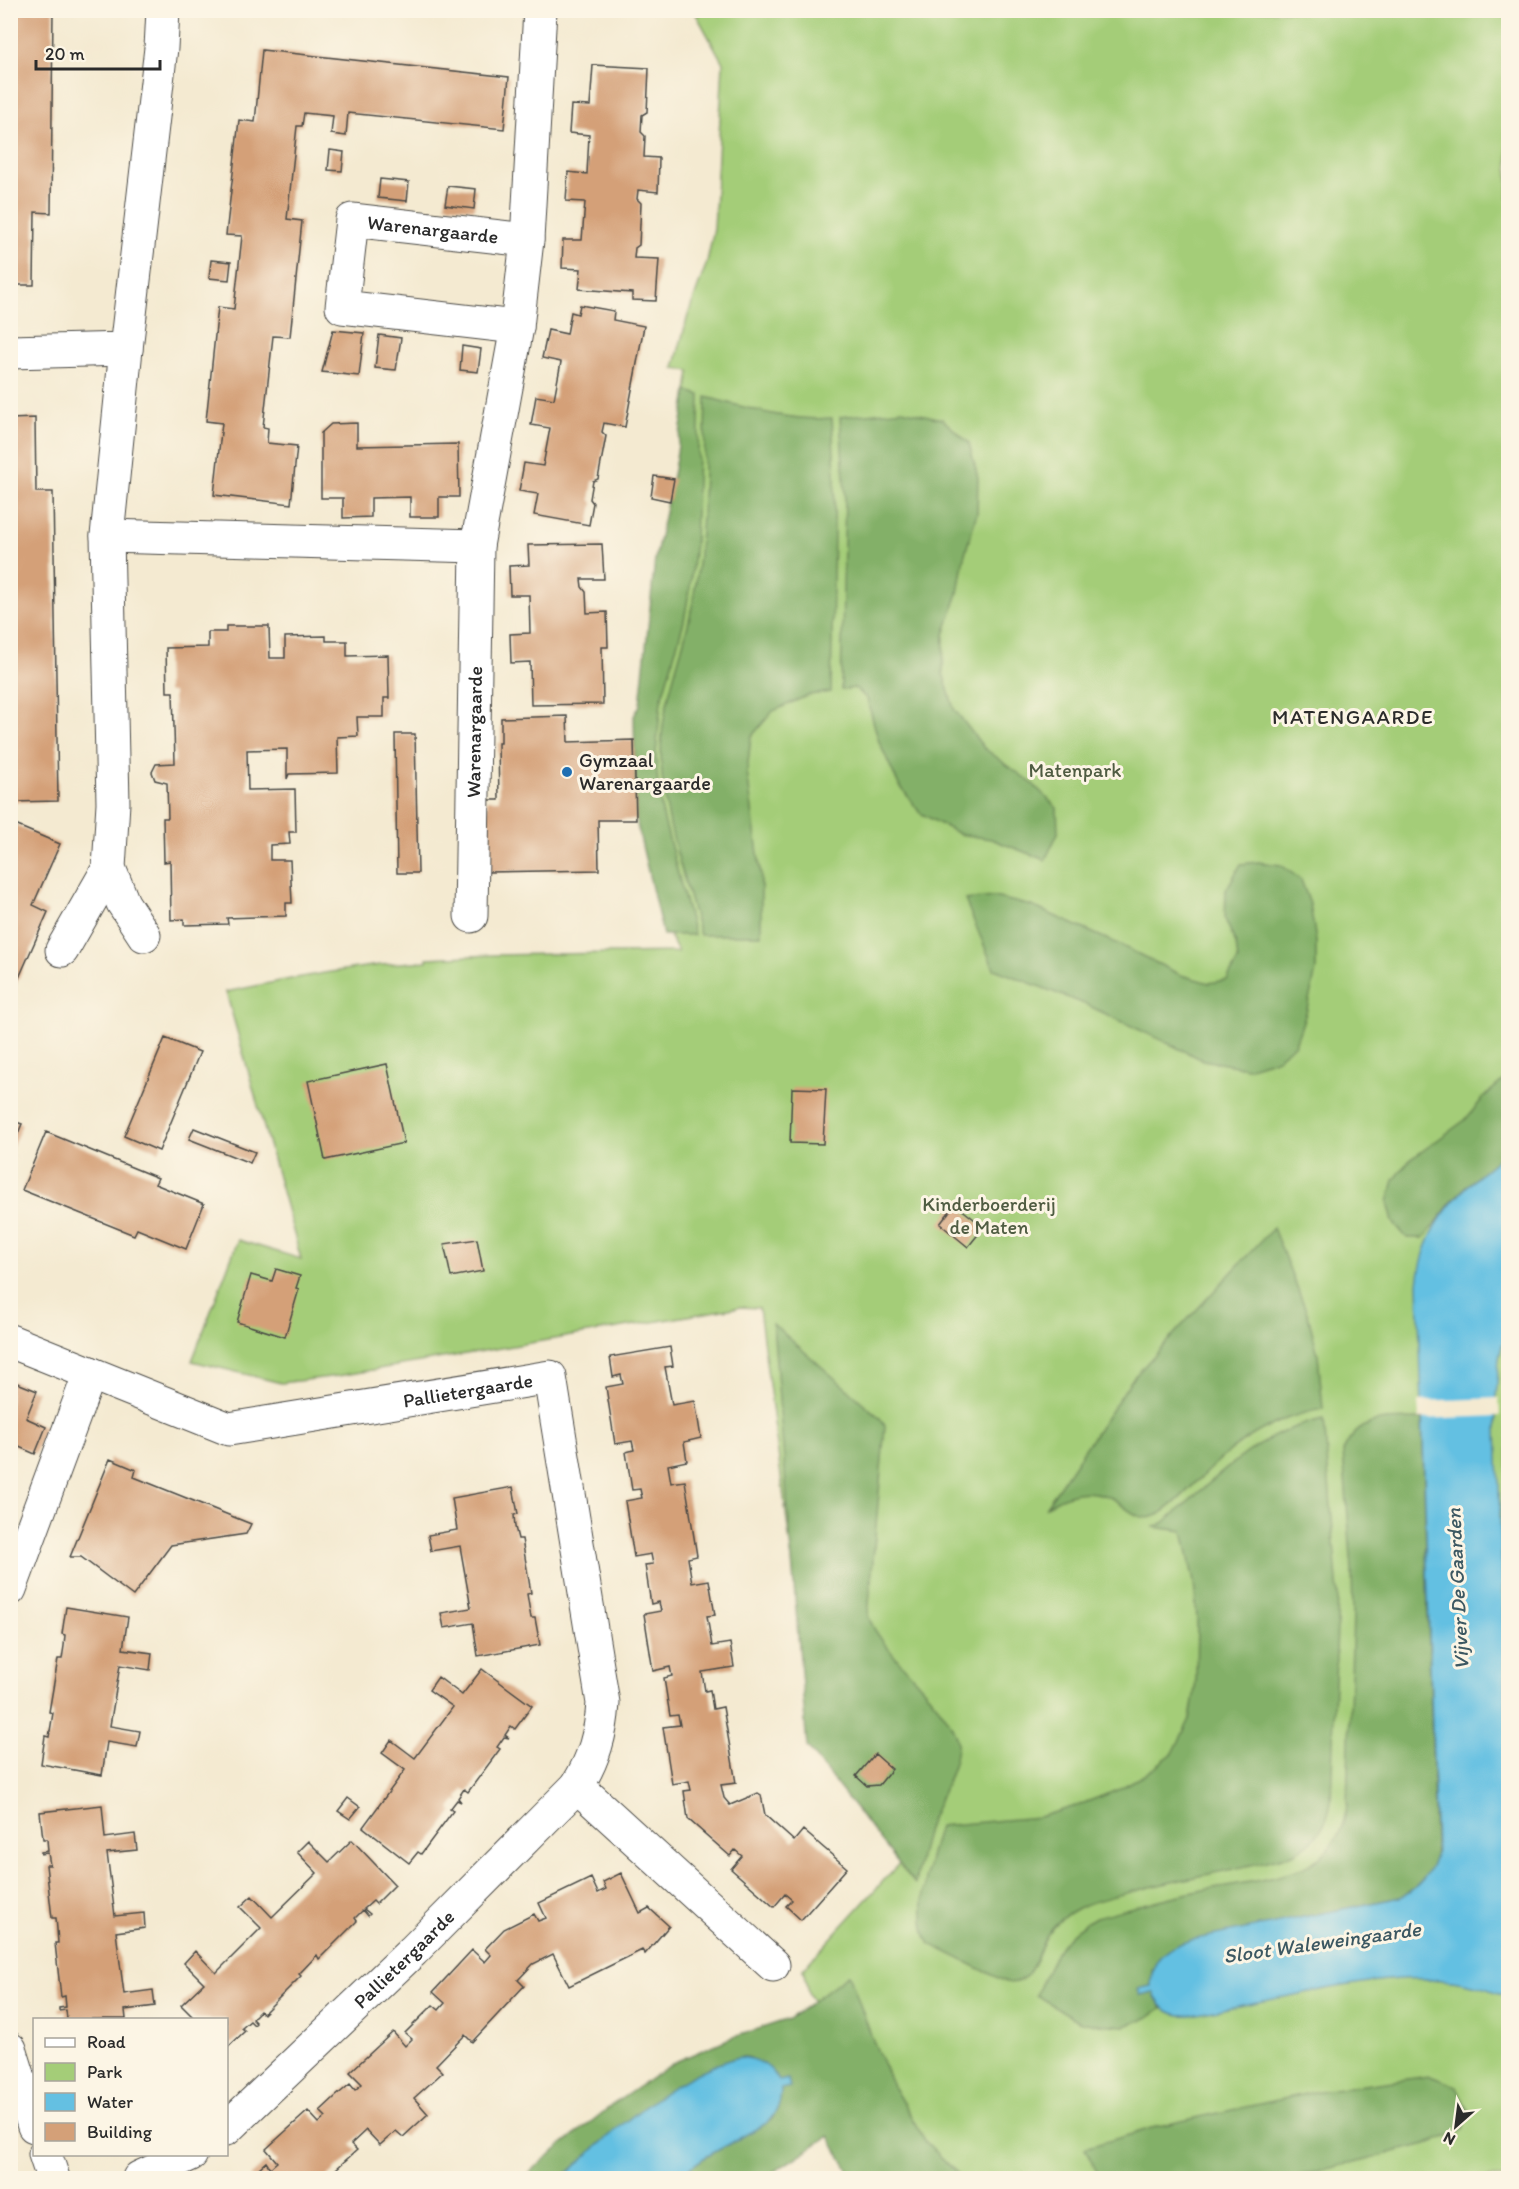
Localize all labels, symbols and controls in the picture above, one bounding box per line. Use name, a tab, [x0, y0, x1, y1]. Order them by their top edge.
scale bar	[36, 33, 160, 71]
text: 20 m	[45, 43, 85, 65]
street label: Warenargaarde	[366, 210, 500, 249]
street label: Warenargaarde	[461, 666, 487, 798]
district label: MATENGAARDE	[1272, 704, 1434, 729]
place label: Gymzaal Warenargaarde	[579, 748, 711, 795]
park label: Matenpark	[1029, 758, 1121, 782]
marker: Gymzaal Warenargaarde	[560, 765, 574, 779]
park label: Kinderboerderij de Maten	[922, 1192, 1056, 1239]
street label: Pallietergaarde	[401, 1368, 535, 1413]
water label: Vijver De Gaarden	[1440, 1506, 1474, 1670]
street label: Pallietergaarde	[348, 1905, 459, 2013]
water label: Sloot Waleweingaarde	[1222, 1916, 1423, 1968]
legend	[33, 2018, 228, 2156]
text: Road	[87, 2031, 126, 2053]
text: Park	[87, 2061, 122, 2083]
text: Water	[87, 2091, 133, 2113]
north arrow	[1426, 2096, 1486, 2156]
text: Building	[87, 2121, 153, 2143]
text: N	[1440, 2128, 1458, 2150]

